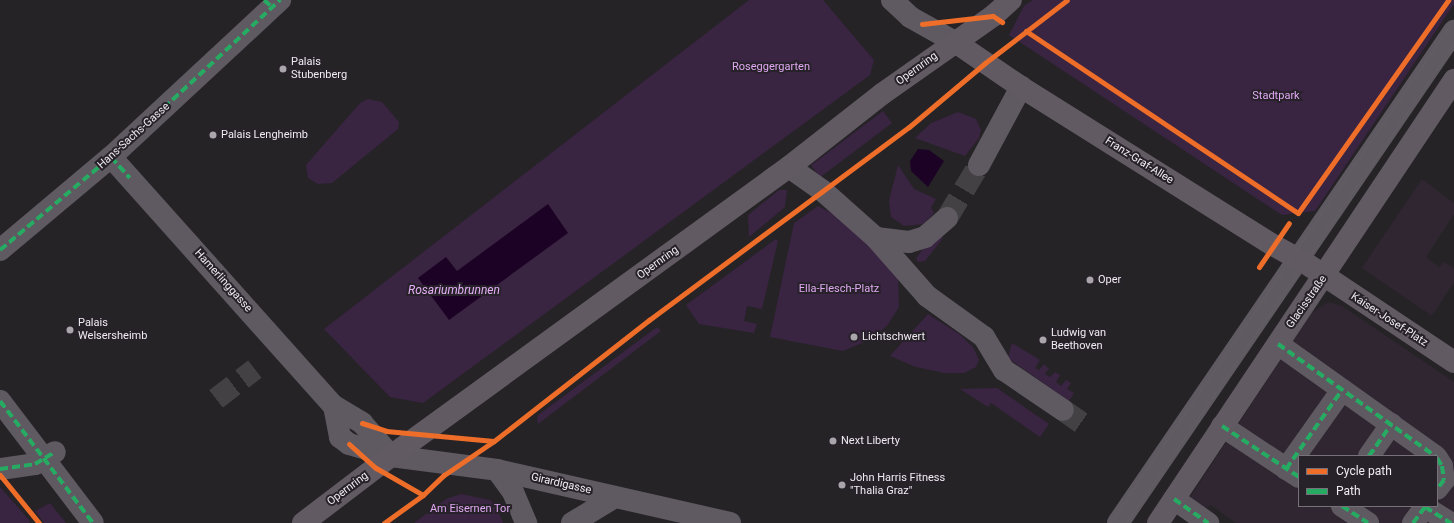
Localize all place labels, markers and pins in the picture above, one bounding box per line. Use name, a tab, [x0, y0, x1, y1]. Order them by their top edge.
place label: Palais Stubenberg	[291, 56, 347, 82]
marker: Palais Stubenberg	[278, 64, 288, 74]
place label: Palais Lengheimb	[221, 128, 308, 142]
marker: Palais Lengheimb	[208, 130, 218, 140]
place label: Oper	[1098, 273, 1121, 287]
marker: Oper	[1085, 275, 1095, 285]
place label: Palais Welsersheimb	[78, 317, 147, 343]
marker: Palais Welsersheimb	[65, 325, 75, 335]
place label: Ludwig van Beethoven	[1051, 327, 1106, 353]
place label: Lichtschwert	[862, 330, 925, 344]
marker: Lichtschwert	[849, 332, 859, 342]
marker: Ludwig van Beethoven	[1038, 335, 1048, 345]
place label: Next Liberty	[841, 434, 900, 448]
marker: Next Liberty	[828, 436, 838, 446]
place label: John Harris Fitness "Thalia Graz"	[850, 472, 945, 498]
marker: John Harris Fitness "Thalia Graz"	[837, 480, 847, 490]

